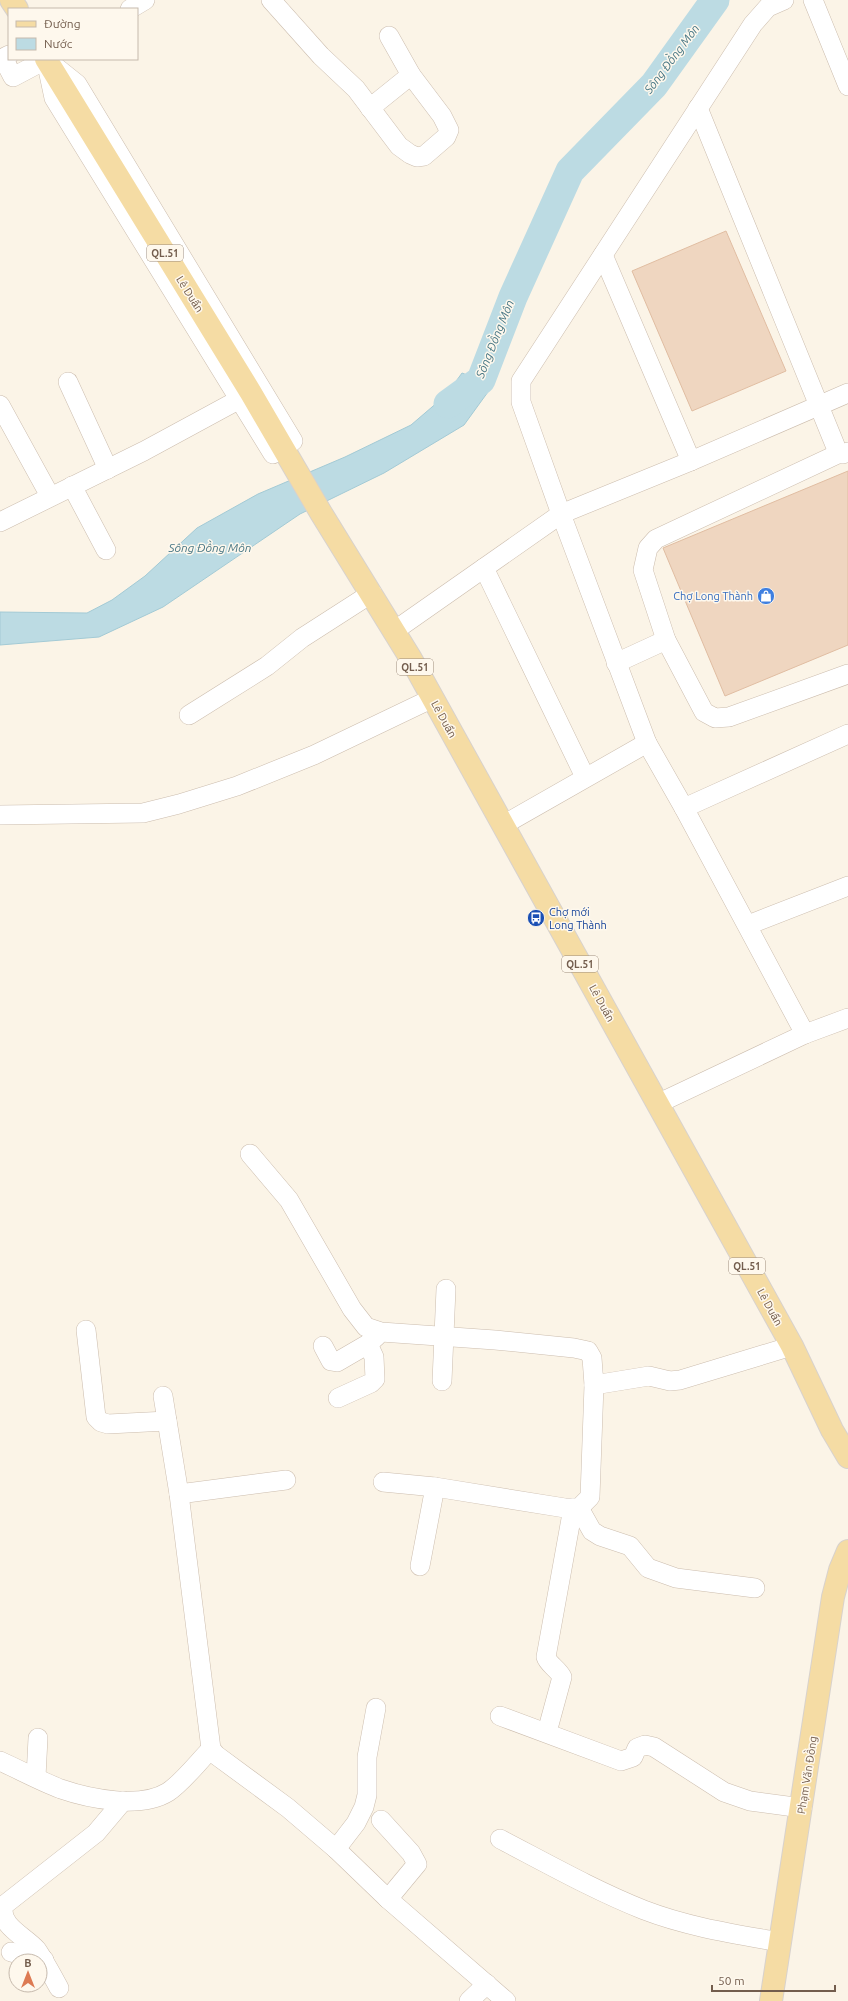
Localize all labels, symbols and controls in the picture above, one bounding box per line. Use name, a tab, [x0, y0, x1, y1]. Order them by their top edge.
legend	[8, 8, 138, 60]
text: Đường	[44, 17, 81, 30]
water label: Sông Đồng Môn	[640, 21, 702, 97]
text: Nước	[44, 37, 73, 50]
road number: QL.51	[147, 245, 183, 261]
street label: Lê Duẩn	[174, 274, 206, 314]
water label: Sông Đồng Môn	[472, 298, 516, 381]
water label: Sông Đồng Môn	[168, 540, 251, 554]
shop icon: Chợ Long Thành	[756, 586, 776, 606]
place label: Chợ Long Thành	[673, 590, 753, 603]
road number: QL.51	[397, 659, 433, 675]
street label: Lê Duẩn	[429, 698, 459, 740]
place label: Chợ mới Long Thành	[549, 906, 607, 931]
bus stop icon: Chợ mới Long Thành	[526, 908, 546, 928]
road number: QL.51	[562, 956, 598, 972]
street label: Lê Duẩn	[587, 982, 617, 1024]
road number: QL.51	[729, 1258, 765, 1274]
street label: Lê Duẩn	[755, 1286, 785, 1328]
street label: Phạm Văn Đồng	[793, 1735, 820, 1815]
north arrow	[8, 1953, 48, 1993]
text: B	[24, 1957, 32, 1969]
scale bar	[712, 1967, 835, 1993]
text: 50 m	[718, 1974, 745, 1987]

